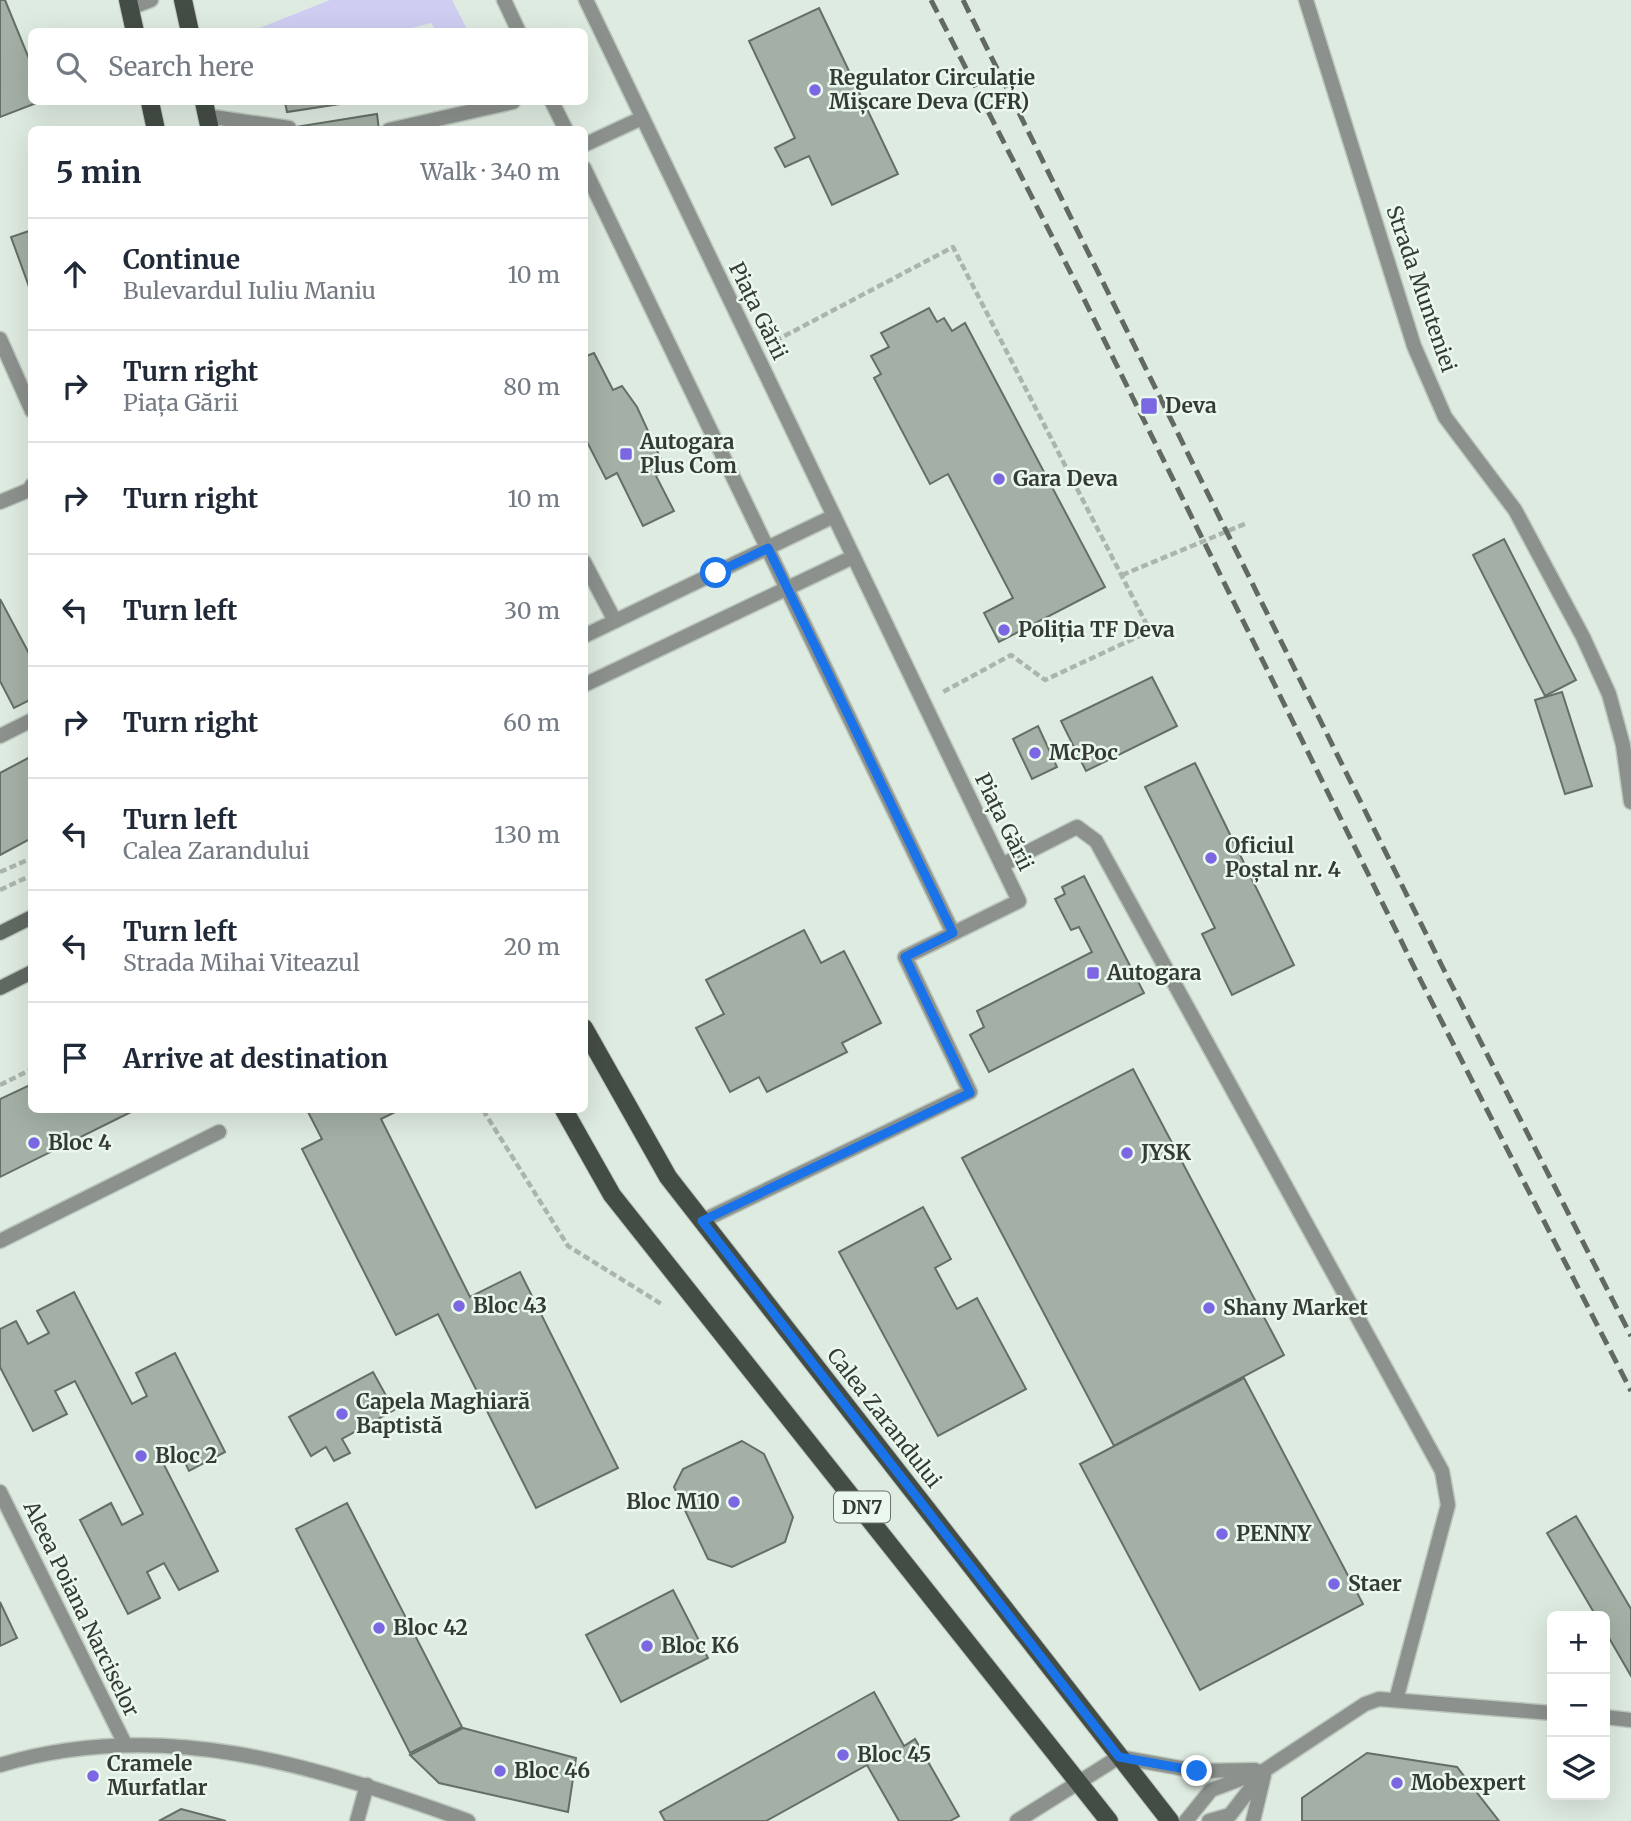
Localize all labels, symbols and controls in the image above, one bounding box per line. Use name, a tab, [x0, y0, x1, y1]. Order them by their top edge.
search box	[28, 28, 588, 105]
icon: search	[52, 48, 90, 86]
text: Search here	[108, 50, 254, 83]
place label: Regulator Circulație Mișcare Deva (CFR)	[829, 64, 1035, 115]
marker: Regulator Circulație Mișcare Deva (CFR)	[807, 82, 823, 98]
text: 5 min	[56, 153, 141, 191]
text: Walk · 340 m	[420, 157, 560, 186]
street label: Strada Munteniei	[1380, 202, 1463, 376]
text: Continue	[123, 243, 240, 276]
icon: ahead	[56, 255, 94, 293]
street label: Piața Gării	[723, 257, 794, 364]
text: 10 m	[507, 260, 560, 289]
text: Bulevardul Iuliu Maniu	[123, 276, 376, 305]
text: Turn right	[123, 355, 258, 388]
icon: right	[56, 367, 94, 405]
text: 80 m	[503, 372, 560, 401]
text: Piața Gării	[123, 388, 238, 417]
place label: Deva	[1165, 392, 1217, 419]
marker: Deva	[1139, 396, 1159, 416]
place label: Autogara Plus Com	[639, 428, 737, 479]
marker: Autogara Plus Com	[618, 446, 634, 462]
place label: Gara Deva	[1013, 465, 1118, 492]
marker: Gara Deva	[991, 471, 1007, 487]
icon: right	[56, 479, 94, 517]
text: Turn right	[123, 482, 258, 515]
text: 10 m	[507, 484, 560, 513]
route start	[700, 557, 731, 588]
icon: left	[56, 591, 94, 629]
text: Turn left	[123, 594, 237, 627]
text: 30 m	[504, 596, 560, 625]
place label: Poliția TF Deva	[1018, 616, 1175, 643]
marker: Poliția TF Deva	[996, 622, 1012, 638]
icon: right	[56, 703, 94, 741]
text: Turn right	[123, 706, 258, 739]
text: 60 m	[503, 708, 560, 737]
place label: McPoc	[1049, 739, 1118, 766]
marker: McPoc	[1027, 745, 1043, 761]
street label: Piața Gării	[969, 768, 1040, 875]
text: Turn left	[123, 803, 237, 836]
icon: left	[56, 815, 94, 853]
text: 130 m	[494, 820, 560, 849]
place label: Oficiul Poștal nr. 4	[1225, 832, 1341, 883]
text: Calea Zarandului	[123, 836, 310, 865]
marker: Oficiul Poștal nr. 4	[1203, 850, 1219, 866]
text: Turn left	[123, 915, 237, 948]
icon: left	[56, 927, 94, 965]
text: 20 m	[504, 932, 560, 961]
text: Strada Mihai Viteazul	[123, 948, 360, 977]
place label: Autogara	[1106, 959, 1202, 986]
marker: Autogara	[1085, 965, 1101, 981]
icon: arrive	[56, 1039, 94, 1077]
text: Arrive at destination	[123, 1042, 388, 1075]
place label: Bloc 4	[48, 1129, 111, 1156]
marker: Bloc 4	[26, 1135, 42, 1151]
place label: JYSK	[1140, 1139, 1191, 1166]
marker: JYSK	[1119, 1145, 1135, 1161]
place label: Bloc 43	[473, 1292, 547, 1319]
place label: Shany Market	[1223, 1294, 1369, 1321]
marker: Bloc 43	[451, 1298, 467, 1314]
marker: Shany Market	[1201, 1300, 1217, 1316]
street label: Calea Zarandului	[821, 1342, 948, 1493]
place label: Capela Maghiară Baptistă	[356, 1388, 530, 1439]
marker: Capela Maghiară Baptistă	[334, 1406, 350, 1422]
place label: Bloc 2	[155, 1442, 217, 1469]
marker: Bloc 2	[133, 1448, 149, 1464]
place label: Bloc M10	[626, 1488, 720, 1515]
road number: DN7	[834, 1492, 890, 1522]
marker: Bloc M10	[726, 1494, 742, 1510]
street label: Aleea Poiana Narciselor	[17, 1496, 145, 1721]
place label: PENNY	[1236, 1520, 1313, 1547]
marker: PENNY	[1214, 1526, 1230, 1542]
place label: Staer	[1348, 1570, 1402, 1597]
marker: Staer	[1326, 1576, 1342, 1592]
map controls	[1547, 1611, 1610, 1800]
button: +	[1547, 1611, 1610, 1674]
place label: Bloc 42	[393, 1614, 468, 1641]
marker: Bloc 42	[371, 1620, 387, 1636]
place label: Bloc K6	[661, 1632, 739, 1659]
marker: Bloc K6	[639, 1638, 655, 1654]
button: −	[1547, 1674, 1610, 1737]
button: layers	[1547, 1737, 1610, 1800]
place label: Bloc 45	[857, 1741, 931, 1768]
marker: Bloc 45	[835, 1747, 851, 1763]
place label: Cramele Murfatlar	[107, 1750, 208, 1801]
route end	[1181, 1755, 1212, 1786]
place label: Bloc 46	[514, 1757, 590, 1784]
marker: Bloc 46	[492, 1763, 508, 1779]
marker: Cramele Murfatlar	[85, 1768, 101, 1784]
place label: Mobexpert	[1411, 1769, 1526, 1796]
marker: Mobexpert	[1389, 1775, 1405, 1791]

